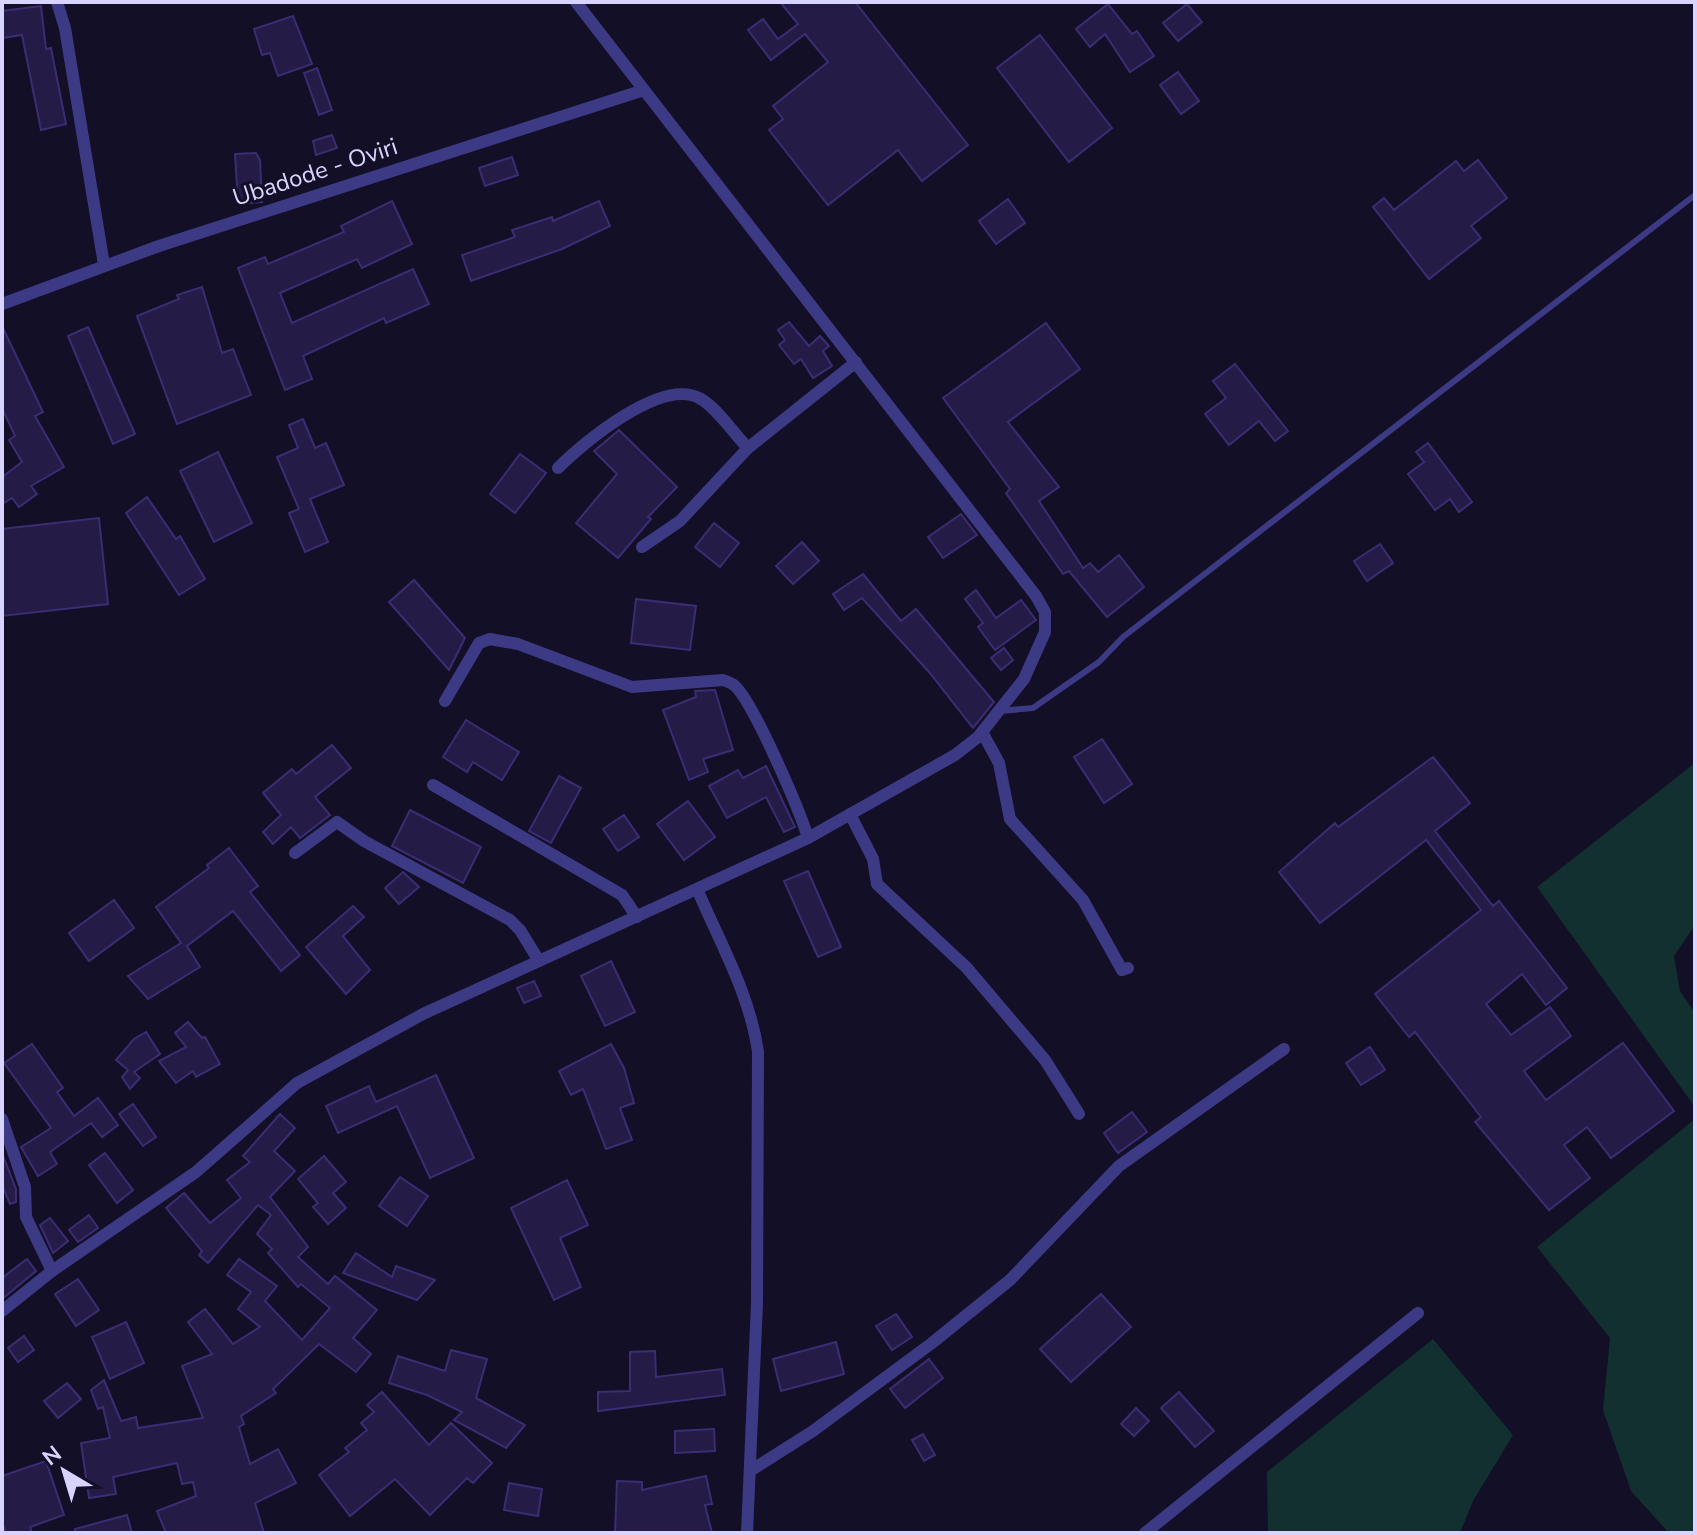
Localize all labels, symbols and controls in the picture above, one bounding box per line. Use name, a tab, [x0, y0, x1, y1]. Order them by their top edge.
street label: Ubadode - Oviri	[229, 130, 401, 214]
north arrow	[24, 1431, 104, 1511]
text: N	[37, 1439, 68, 1473]

